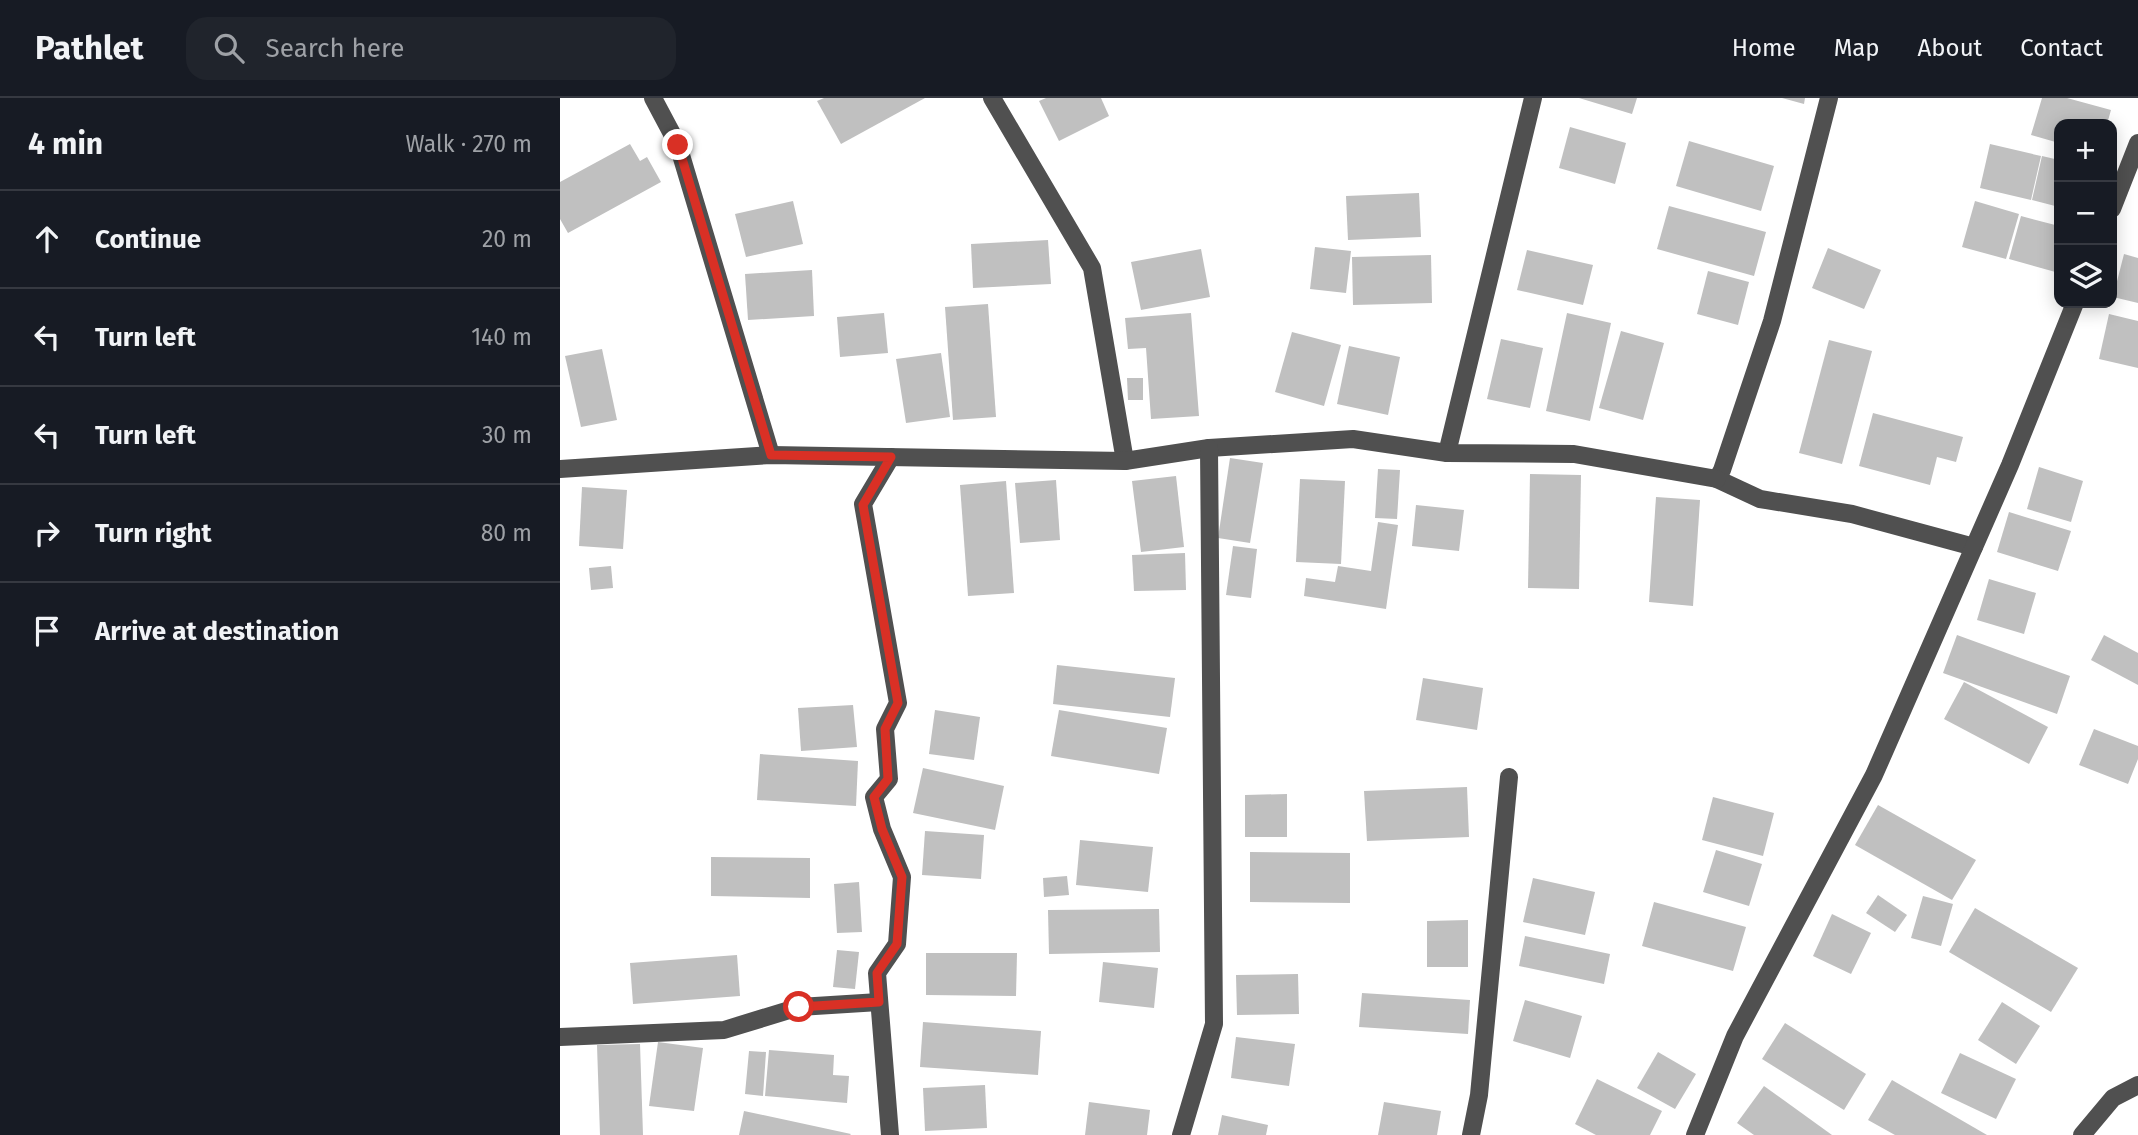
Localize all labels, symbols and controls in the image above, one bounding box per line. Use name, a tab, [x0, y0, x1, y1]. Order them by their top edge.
search box	[186, 17, 676, 80]
text: Pathlet	[35, 28, 144, 68]
icon: search	[210, 29, 248, 67]
text: Search here	[266, 33, 404, 64]
text: Home	[1732, 34, 1796, 62]
text: Map	[1834, 34, 1880, 62]
text: About	[1918, 34, 1982, 62]
text: Contact	[2020, 34, 2103, 62]
map controls	[2054, 119, 2117, 308]
button: +	[2054, 119, 2117, 182]
text: 4 min	[28, 126, 103, 162]
route end	[662, 129, 693, 160]
text: Walk · 270 m	[405, 130, 532, 158]
button: −	[2054, 182, 2117, 245]
icon: ahead	[28, 220, 66, 258]
text: Continue	[95, 224, 201, 255]
text: 20 m	[482, 225, 532, 253]
button: layers	[2054, 245, 2117, 308]
icon: left	[28, 318, 66, 356]
text: Turn left	[95, 322, 196, 353]
text: 140 m	[471, 323, 532, 351]
icon: left	[28, 416, 66, 454]
text: Turn left	[95, 420, 196, 451]
text: 30 m	[482, 421, 532, 449]
icon: right	[28, 514, 66, 552]
text: Turn right	[95, 518, 212, 549]
text: 80 m	[481, 519, 532, 547]
icon: arrive	[28, 612, 66, 650]
text: Arrive at destination	[95, 616, 339, 647]
route start	[783, 991, 814, 1022]

